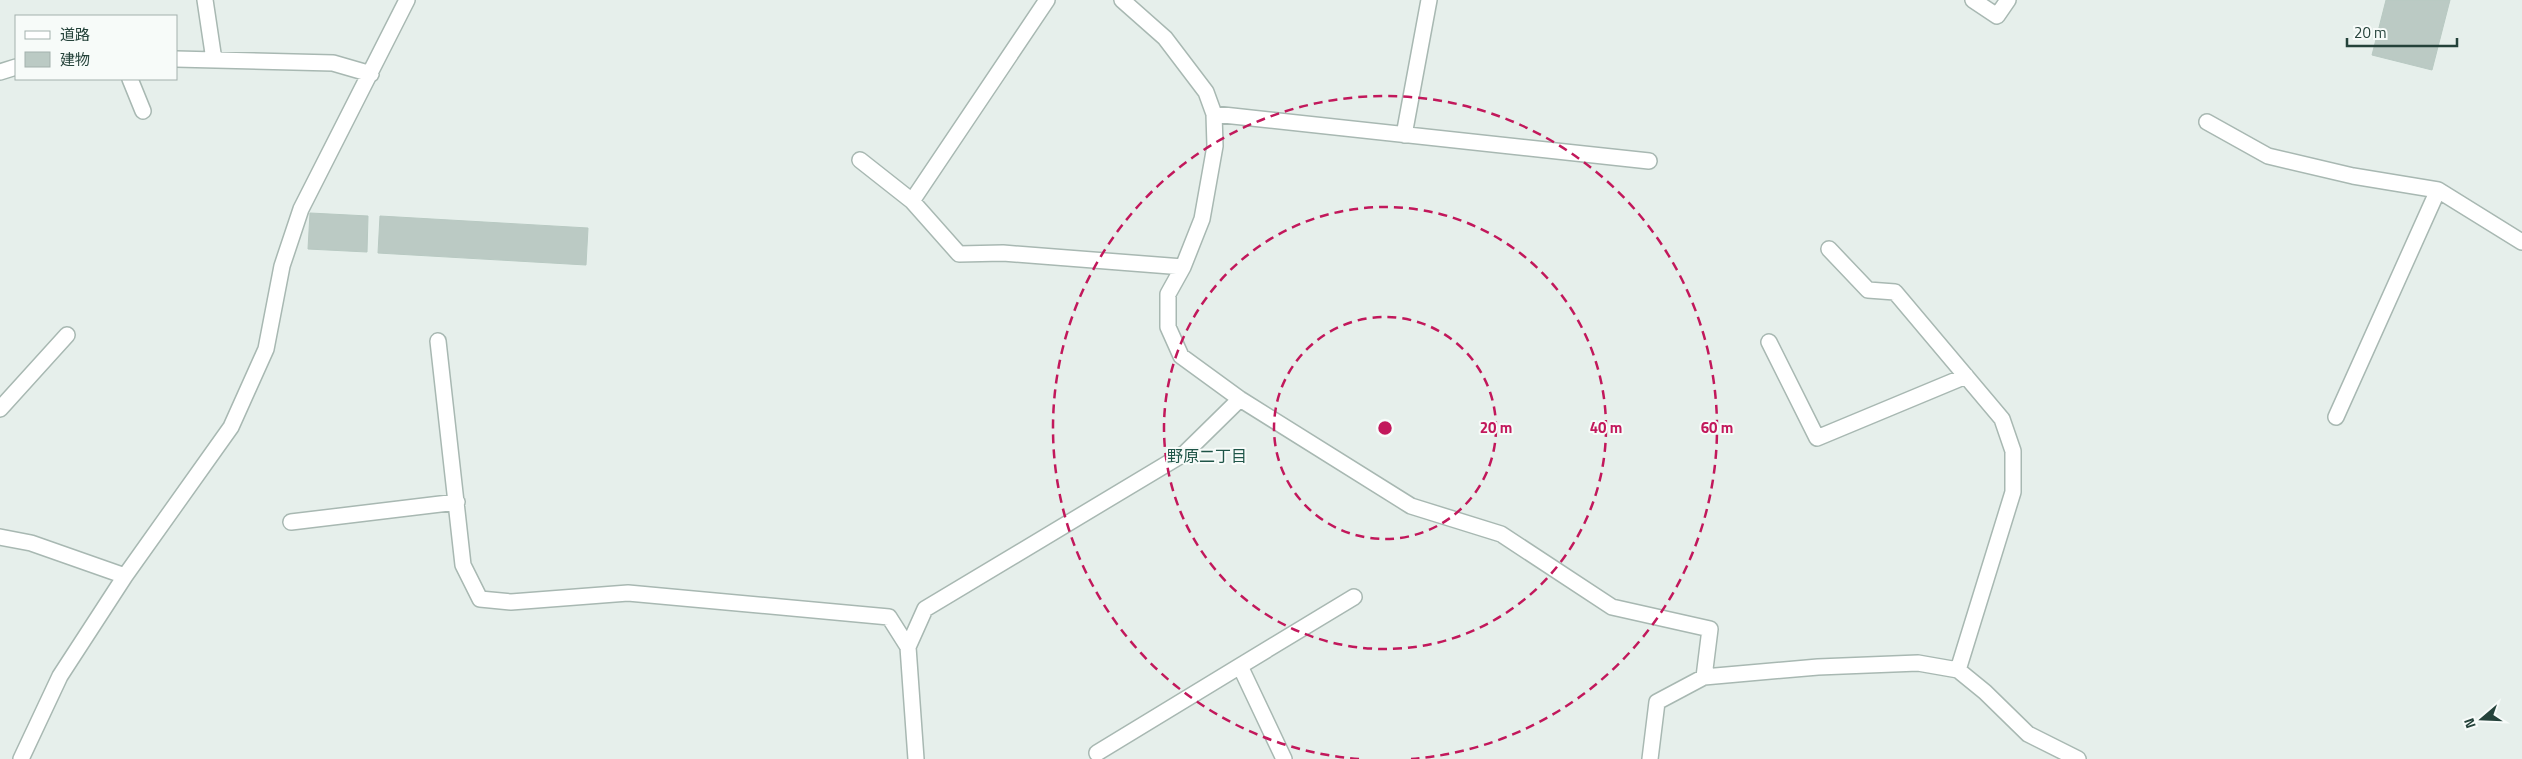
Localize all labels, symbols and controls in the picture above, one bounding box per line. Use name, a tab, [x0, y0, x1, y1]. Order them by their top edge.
legend	[15, 15, 178, 80]
scale bar	[2347, 15, 2457, 47]
text: 20 m	[2354, 21, 2387, 44]
text: 道路	[60, 23, 90, 46]
text: 建物	[60, 48, 90, 71]
text: 20 m	[1480, 416, 1512, 439]
text: 40 m	[1590, 416, 1622, 439]
text: 60 m	[1701, 416, 1733, 439]
centre of rings	[1376, 419, 1394, 437]
district label: 野原二丁目	[1167, 444, 1247, 468]
north arrow	[2457, 694, 2507, 744]
text: N	[2458, 715, 2481, 731]

